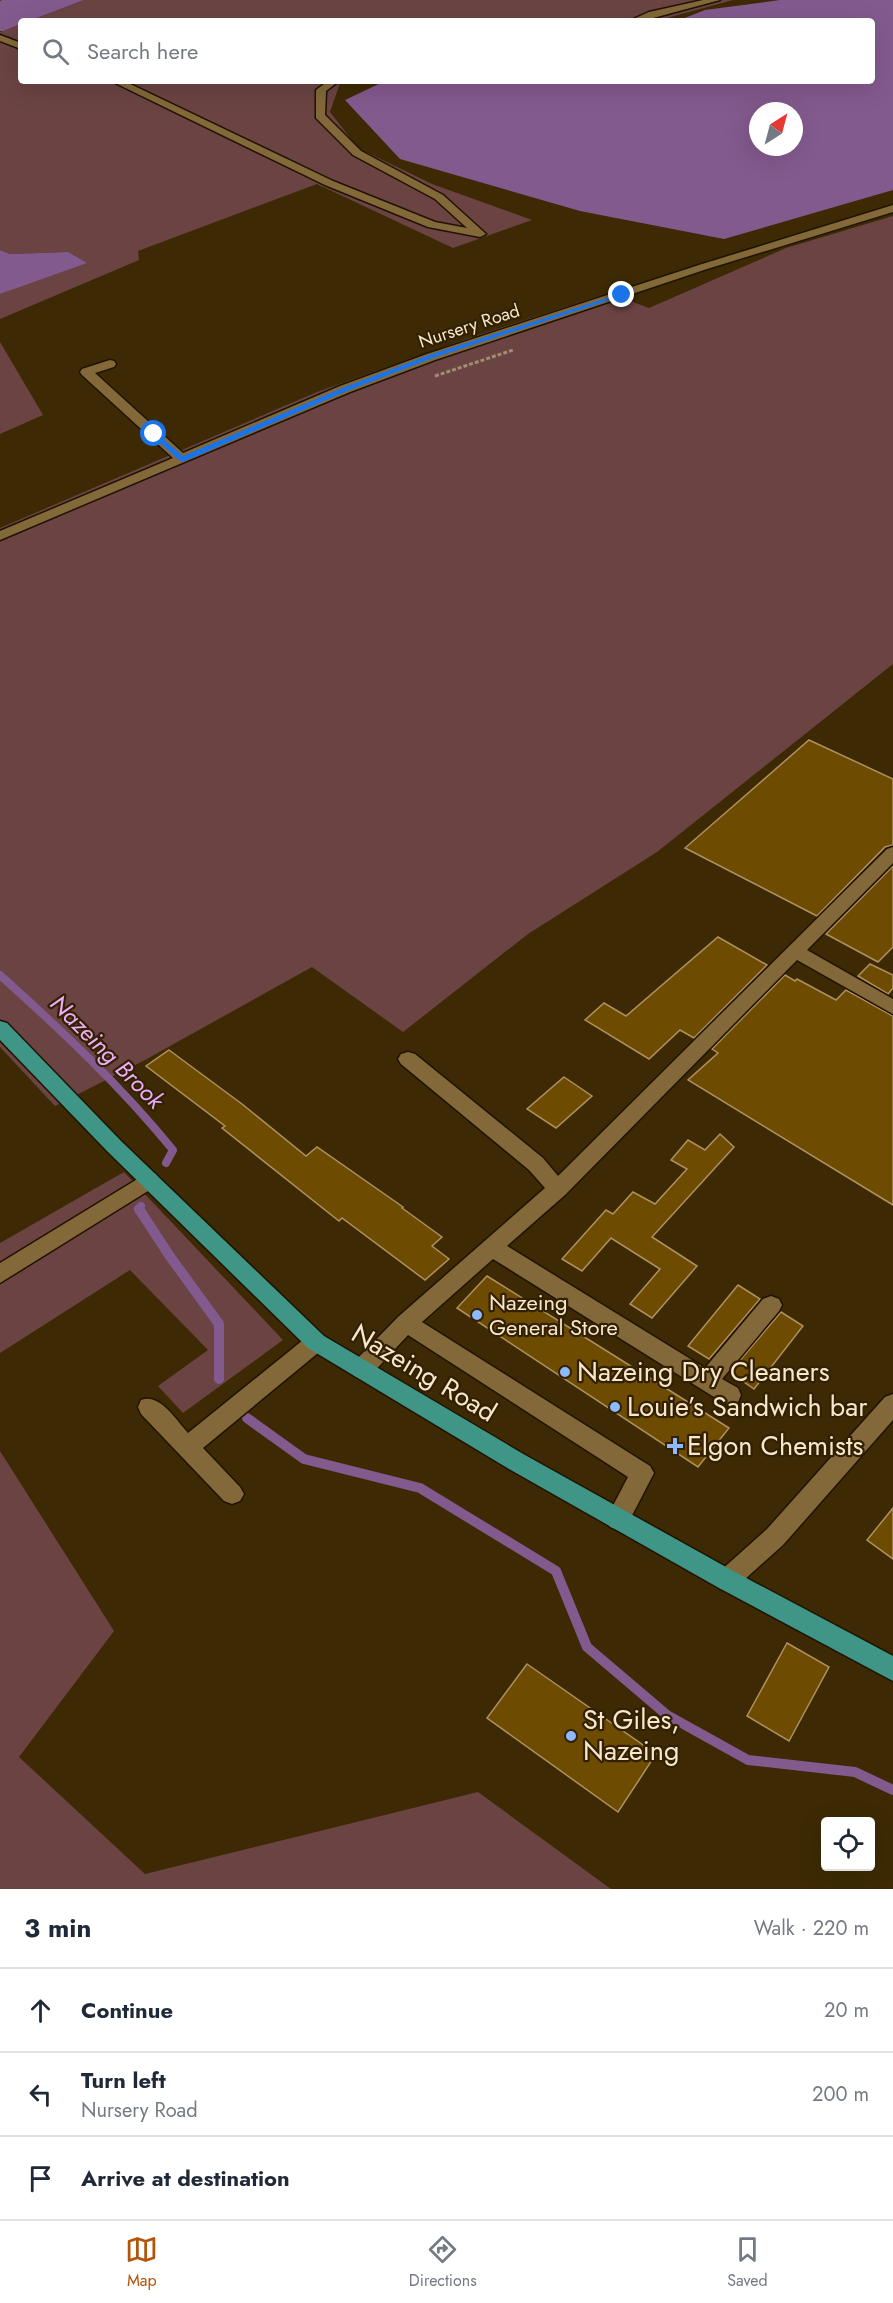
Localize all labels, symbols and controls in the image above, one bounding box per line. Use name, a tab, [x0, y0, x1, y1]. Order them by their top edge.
search box	[18, 18, 875, 84]
icon: search	[39, 35, 72, 68]
text: Search here	[87, 35, 198, 67]
north arrow	[749, 102, 803, 156]
route end	[608, 281, 634, 307]
street label: Nursery Road	[415, 297, 523, 355]
route start	[140, 420, 166, 446]
water label: Nazeing Brook	[42, 987, 174, 1118]
place label: Nazeing General Store	[489, 1286, 618, 1343]
marker: Nazeing General Store	[470, 1308, 484, 1322]
street label: Nazeing Road	[344, 1314, 504, 1431]
place label: Nazeing Dry Cleaners	[577, 1352, 830, 1391]
marker: Nazeing Dry Cleaners	[558, 1365, 572, 1379]
place label: Louie’s Sandwich bar	[627, 1387, 868, 1426]
marker: Louie’s Sandwich bar	[608, 1400, 622, 1414]
place label: Elgon Chemists	[687, 1426, 863, 1465]
marker: Elgon Chemists	[668, 1439, 682, 1453]
place label: St Giles, Nazeing	[583, 1700, 680, 1770]
marker: St Giles, Nazeing	[564, 1729, 578, 1743]
map controls	[821, 1817, 875, 1871]
button: locate	[821, 1817, 875, 1871]
text: 3 min	[24, 1909, 91, 1947]
text: Walk · 220 m	[754, 1914, 869, 1943]
icon: ahead	[24, 1994, 57, 2027]
text: Continue	[81, 1994, 173, 2026]
text: 20 m	[824, 1996, 869, 2025]
text: Turn left	[81, 2064, 166, 2096]
icon: left	[24, 2078, 57, 2111]
text: 200 m	[812, 2080, 869, 2109]
text: Nursery Road	[81, 2096, 198, 2125]
icon: arrive	[24, 2162, 57, 2195]
text: Arrive at destination	[81, 2162, 290, 2194]
tab: Map	[125, 2233, 158, 2292]
tab: Directions	[409, 2233, 477, 2292]
tab: Saved	[727, 2233, 768, 2292]

